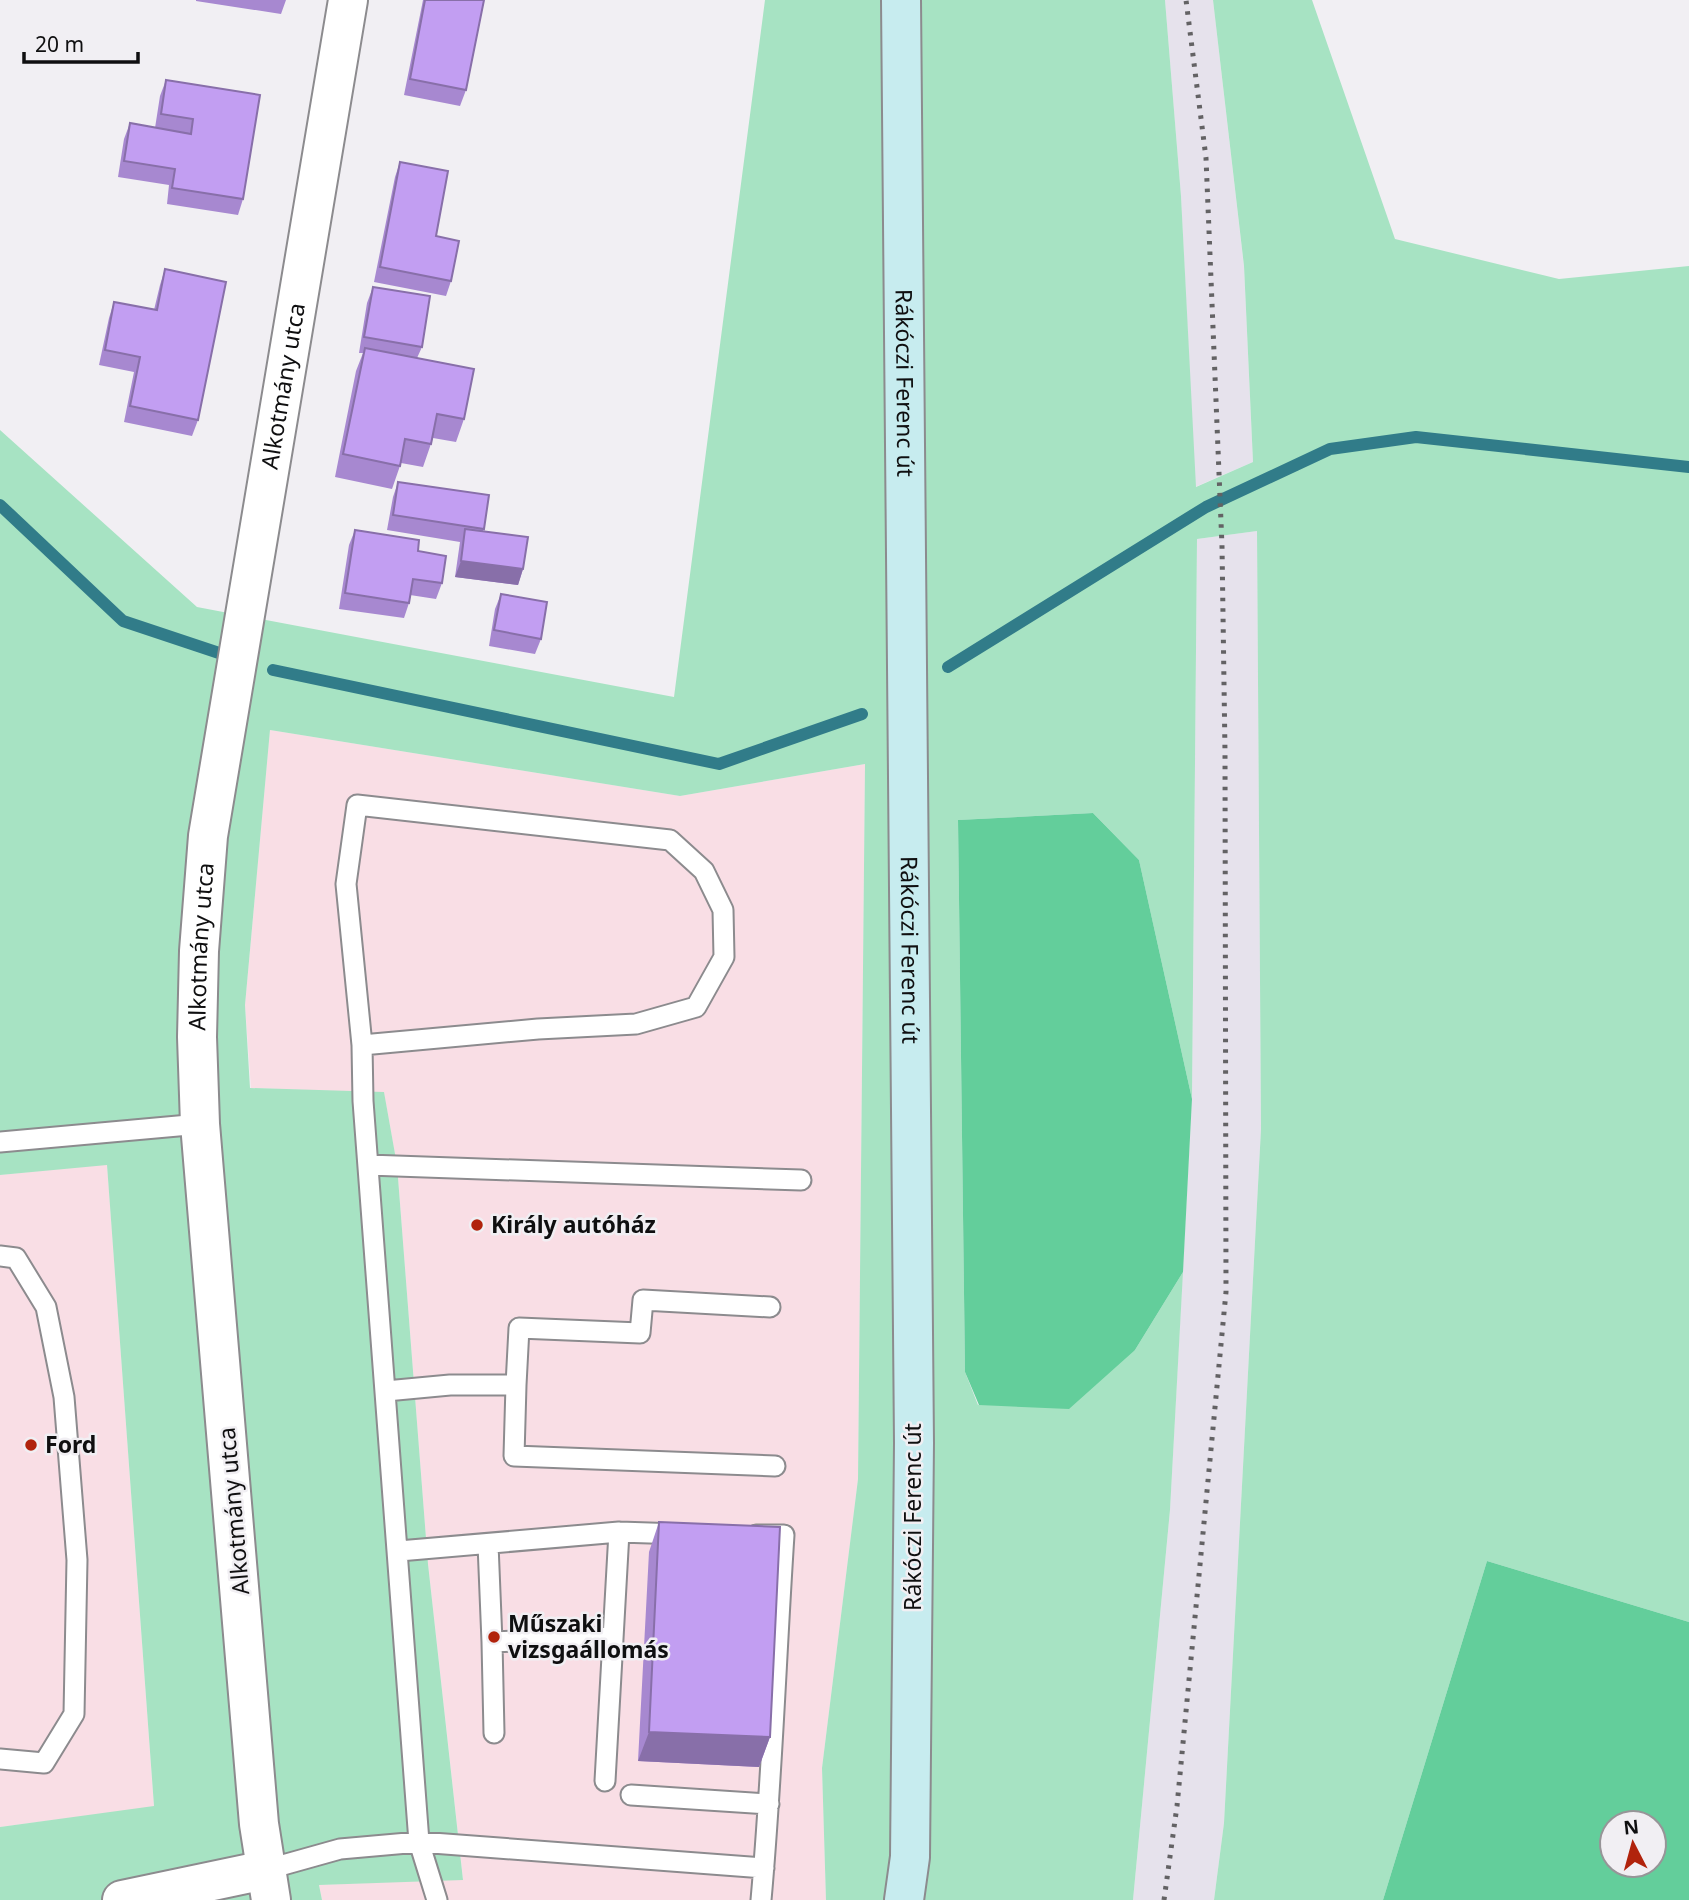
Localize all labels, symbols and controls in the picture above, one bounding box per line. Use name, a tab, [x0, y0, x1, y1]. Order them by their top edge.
scale bar	[24, 21, 138, 65]
text: 20 m	[35, 30, 84, 58]
street label: Rákóczi Ferenc út	[889, 289, 922, 477]
street label: Alkotmány utca	[253, 300, 312, 471]
street label: Rákóczi Ferenc út	[894, 856, 927, 1044]
street label: Alkotmány utca	[180, 861, 221, 1031]
place label: Király autóház	[491, 1208, 656, 1240]
marker: Király autóház	[469, 1217, 485, 1233]
street label: Rákóczi Ferenc út	[896, 1423, 928, 1611]
street label: Alkotmány utca	[210, 1426, 256, 1596]
place label: Ford	[45, 1428, 96, 1460]
marker: Ford	[23, 1437, 39, 1453]
place label: Műszaki vizsgaállomás	[508, 1607, 669, 1665]
marker: Műszaki vizsgaállomás	[486, 1629, 502, 1645]
north arrow	[1598, 1809, 1668, 1879]
text: N	[1622, 1813, 1640, 1841]

